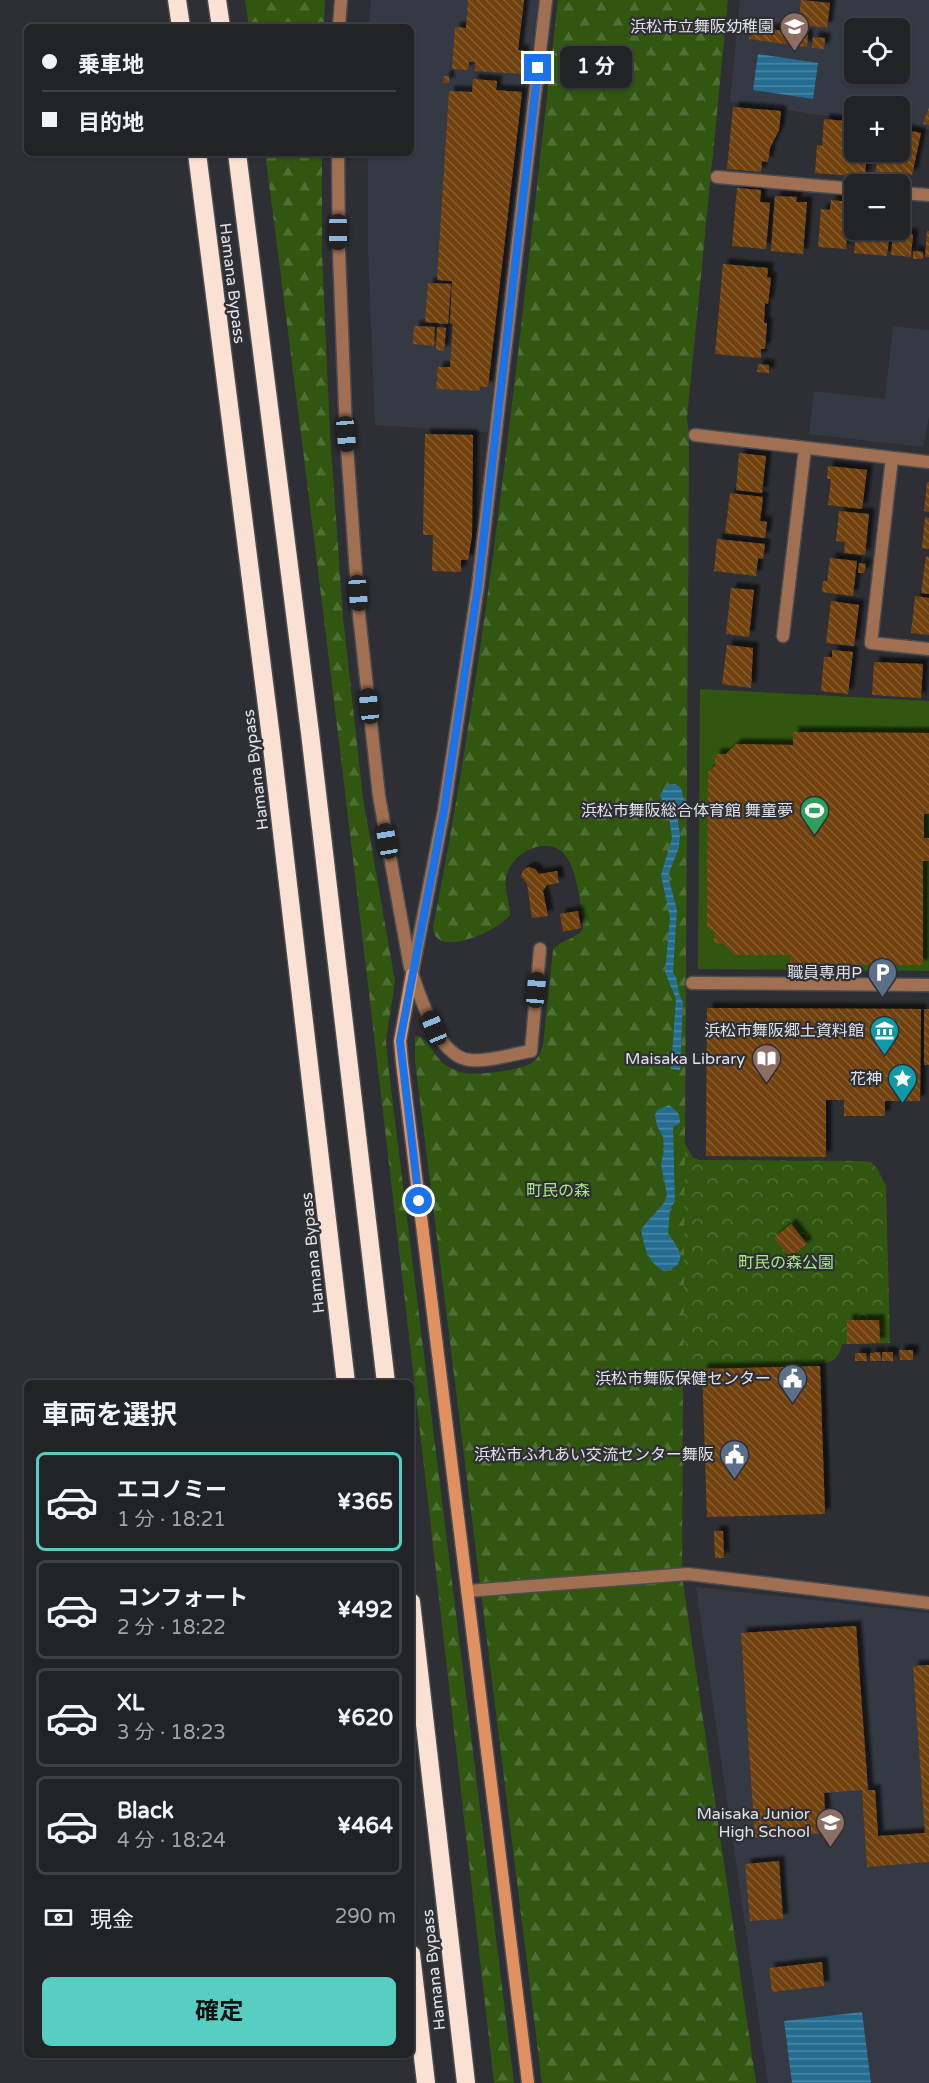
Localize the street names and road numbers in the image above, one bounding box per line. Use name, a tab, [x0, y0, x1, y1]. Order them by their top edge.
street label: Hamana Bypass	[215, 222, 249, 345]
street label: Hamana Bypass	[239, 708, 273, 831]
street label: Hamana Bypass	[297, 1191, 329, 1314]
street label: Hamana Bypass	[418, 1908, 450, 2031]

